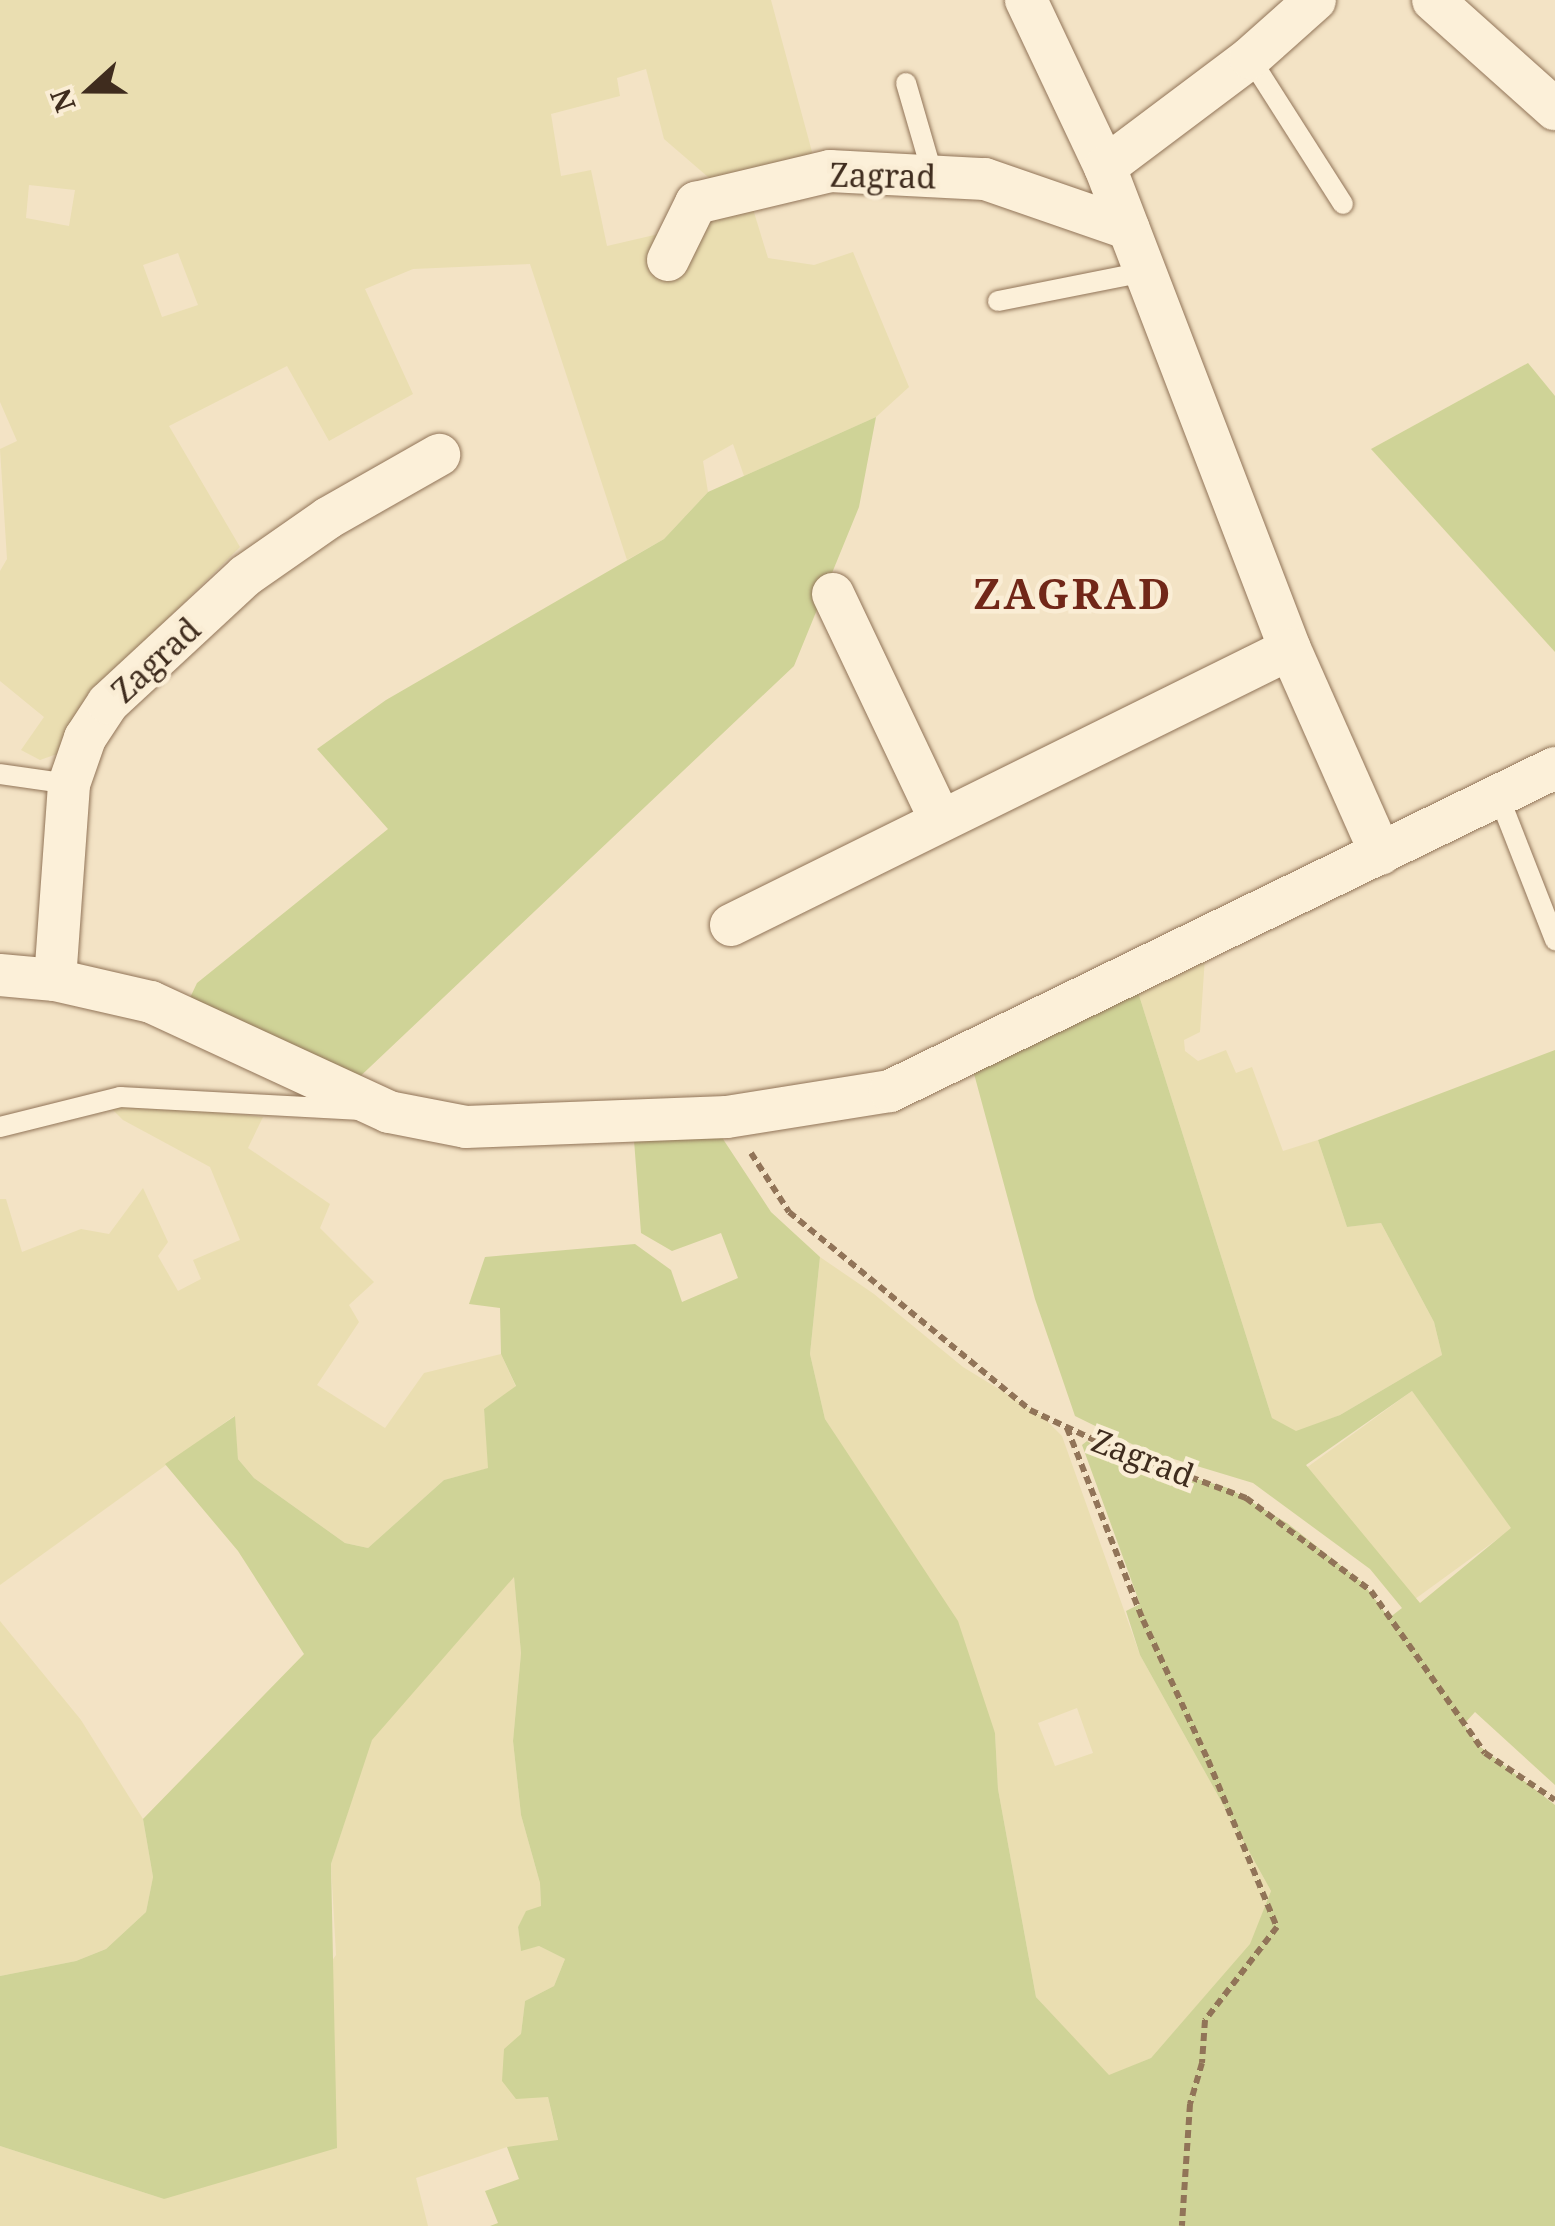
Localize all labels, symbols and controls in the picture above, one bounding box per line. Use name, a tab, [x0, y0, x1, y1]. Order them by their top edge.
north arrow	[40, 40, 140, 140]
text: N	[40, 84, 84, 118]
street label: Zagrad	[830, 156, 936, 196]
district label: ZAGRAD	[973, 568, 1173, 618]
street label: Zagrad	[104, 610, 208, 710]
street label: Zagrad	[1087, 1421, 1199, 1495]

